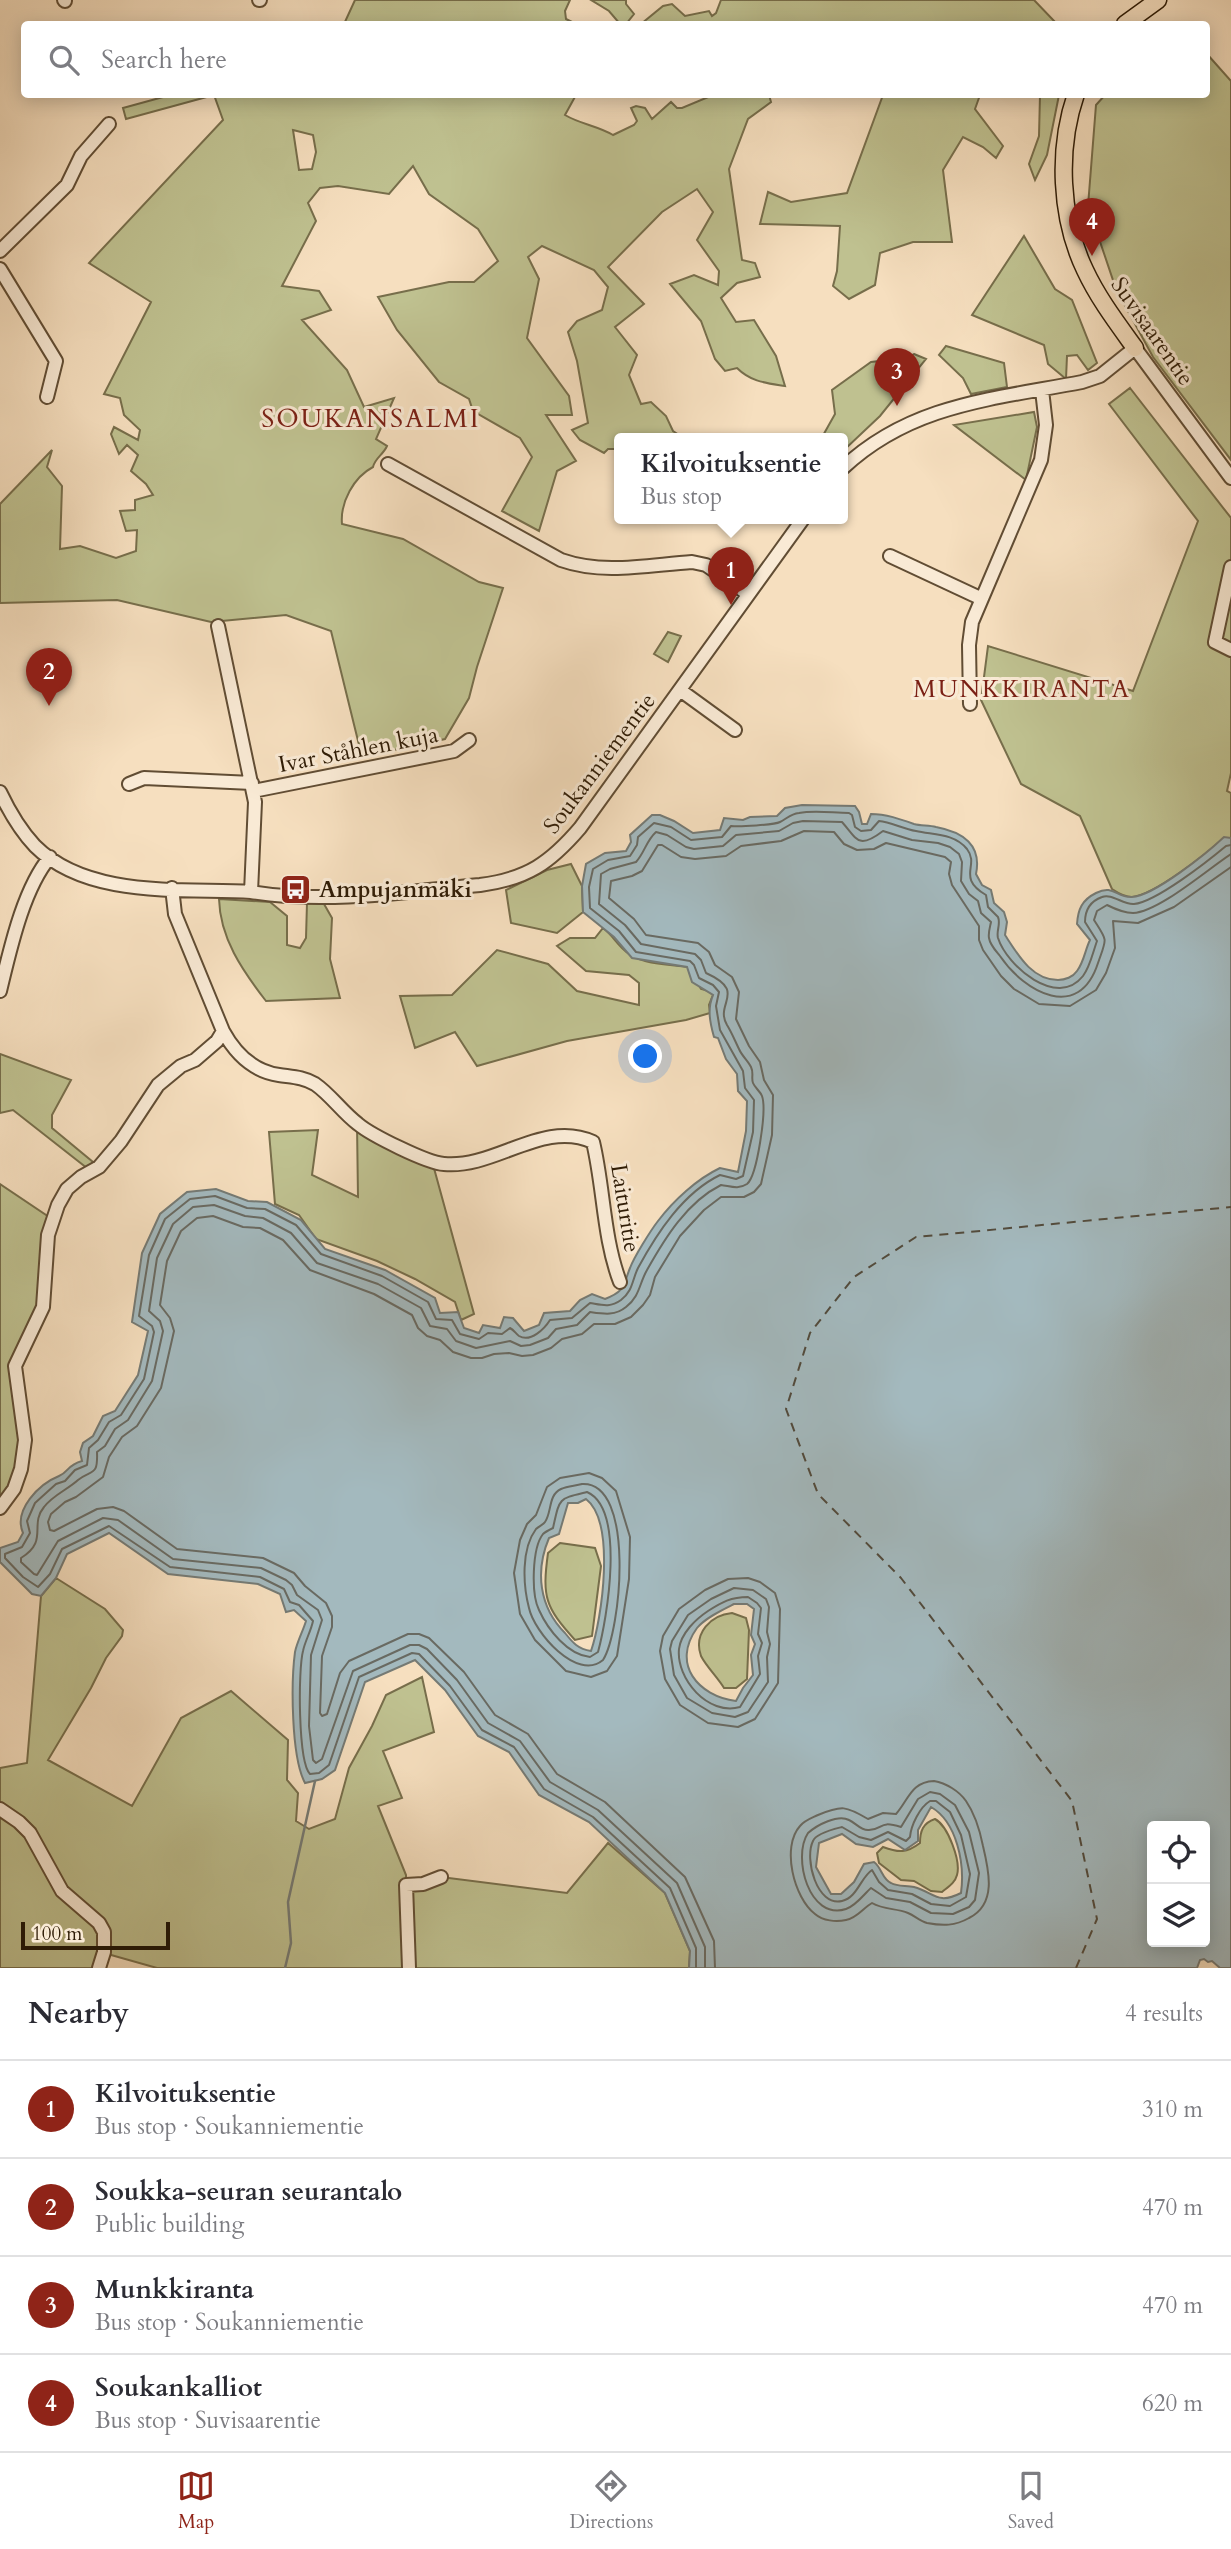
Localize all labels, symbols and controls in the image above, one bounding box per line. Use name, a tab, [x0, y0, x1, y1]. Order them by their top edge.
search box	[21, 21, 1210, 98]
icon: search	[45, 41, 83, 79]
text: Search here	[101, 42, 227, 77]
pin: 4	[1069, 198, 1115, 256]
street label: Suvisaarentie	[1104, 271, 1201, 392]
pin: 3	[874, 348, 920, 406]
district label: SOUKANSALMI	[261, 401, 481, 436]
popup	[614, 433, 848, 524]
text: Kilvoituksentie	[640, 446, 822, 481]
text: Bus stop	[640, 481, 722, 512]
pin: 1	[708, 547, 754, 605]
pin: 2	[26, 648, 72, 706]
district label: MUNKKIRANTA	[913, 673, 1131, 706]
street label: Soukanniementie	[536, 686, 663, 840]
street label: Ivar Ståhlen kuja	[276, 719, 441, 780]
bus stop icon: Ampujanmäki	[279, 872, 313, 906]
place label: Ampujanmäki	[319, 874, 472, 905]
your location	[628, 1039, 662, 1073]
street label: Laituritie	[603, 1162, 648, 1255]
map controls	[1147, 1821, 1210, 1947]
button: locate	[1147, 1821, 1210, 1884]
button: layers	[1147, 1884, 1210, 1947]
scale bar	[21, 1919, 170, 1951]
text: 100 m	[32, 1921, 82, 1947]
text: Nearby	[28, 1993, 129, 2034]
text: 4 results	[1125, 1998, 1203, 2029]
text: Kilvoituksentie	[95, 2076, 276, 2111]
text: 1	[45, 2094, 57, 2125]
text: 310 m	[1142, 2094, 1203, 2125]
text: Bus stop · Soukanniementie	[95, 2111, 364, 2142]
text: Soukka-seuran seurantalo	[95, 2174, 402, 2209]
text: 2	[45, 2192, 57, 2223]
text: 470 m	[1142, 2192, 1203, 2223]
text: Public building	[95, 2209, 245, 2240]
text: Munkkiranta	[95, 2272, 254, 2307]
text: 3	[45, 2290, 57, 2321]
text: 470 m	[1142, 2290, 1203, 2321]
text: Bus stop · Soukanniementie	[95, 2307, 364, 2338]
text: Soukankalliot	[95, 2370, 262, 2405]
text: 4	[45, 2388, 57, 2419]
text: 620 m	[1142, 2388, 1203, 2419]
text: Bus stop · Suvisaarentie	[95, 2405, 321, 2436]
tab: Map	[177, 2467, 215, 2535]
tab: Directions	[570, 2467, 653, 2535]
tab: Saved	[1008, 2467, 1054, 2535]

